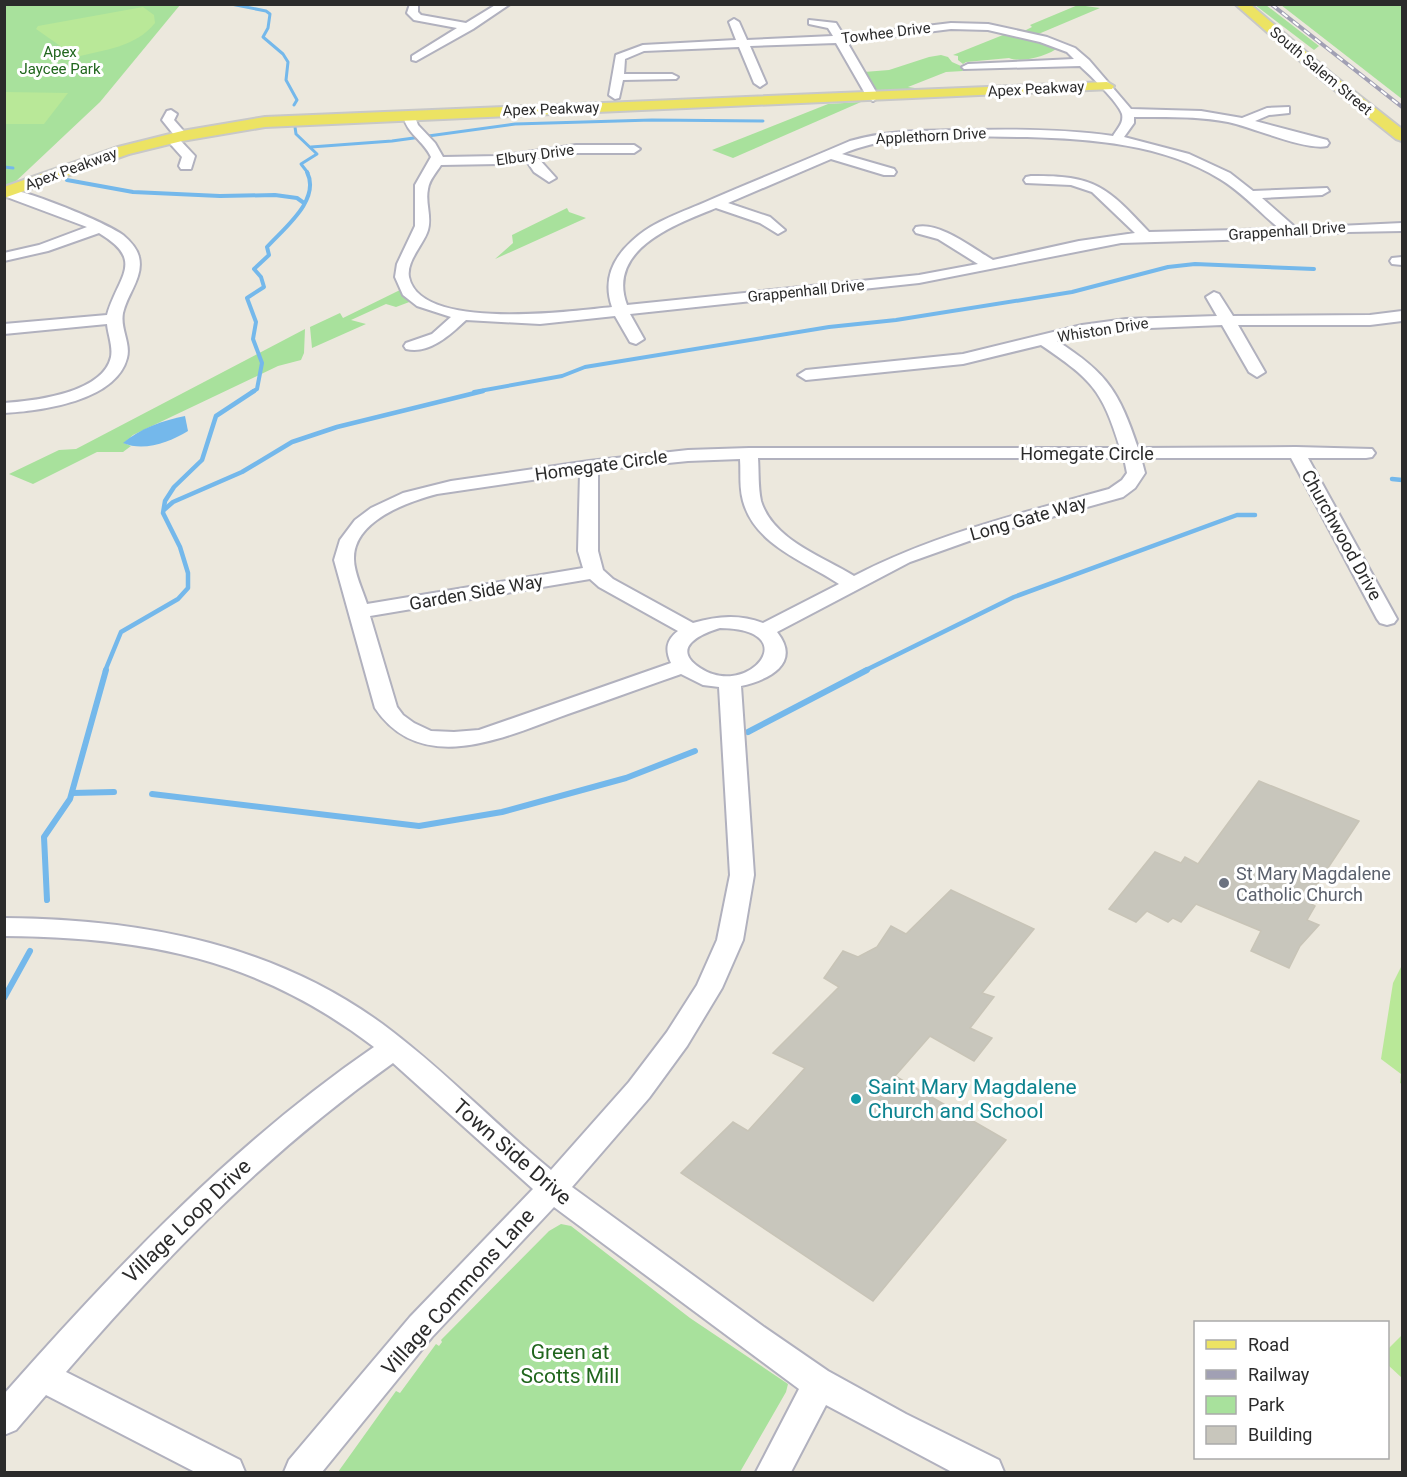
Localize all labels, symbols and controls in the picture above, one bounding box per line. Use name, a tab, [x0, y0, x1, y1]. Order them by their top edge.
street label: Towhee Drive	[840, 19, 932, 47]
street label: South Salem Street	[1266, 23, 1376, 119]
park label: Apex Jaycee Park	[19, 43, 101, 78]
street label: Apex Peakway	[987, 77, 1085, 101]
street label: Apex Peakway	[502, 98, 600, 120]
street label: Applethorn Drive	[875, 124, 987, 148]
street label: Elbury Drive	[495, 141, 575, 169]
street label: Apex Peakway	[22, 144, 120, 194]
street label: Grappenhall Drive	[1228, 218, 1346, 244]
street label: Grappenhall Drive	[747, 276, 865, 306]
street label: Whiston Drive	[1056, 314, 1150, 346]
street label: Homegate Circle	[1020, 443, 1154, 464]
street label: Homegate Circle	[533, 445, 669, 485]
street label: Churchwood Drive	[1297, 466, 1387, 604]
street label: Long Gate Way	[967, 491, 1089, 545]
street label: Garden Side Way	[408, 570, 545, 614]
place label: St Mary Magdalene Catholic Church	[1236, 863, 1391, 905]
marker: St Mary Magdalene Catholic Church	[1217, 876, 1231, 890]
place label: Saint Mary Magdalene Church and School	[868, 1075, 1077, 1123]
marker: Saint Mary Magdalene Church and School	[849, 1092, 863, 1106]
street label: Town Side Drive	[448, 1094, 576, 1210]
street label: Village Loop Drive	[118, 1154, 256, 1288]
street label: Village Commons Lane	[377, 1204, 539, 1380]
legend	[1194, 1321, 1389, 1459]
text: Road	[1248, 1334, 1289, 1355]
park label: Green at Scotts Mill	[521, 1340, 619, 1388]
text: Railway	[1248, 1364, 1310, 1385]
text: Park	[1248, 1394, 1285, 1415]
text: Building	[1248, 1424, 1312, 1445]

